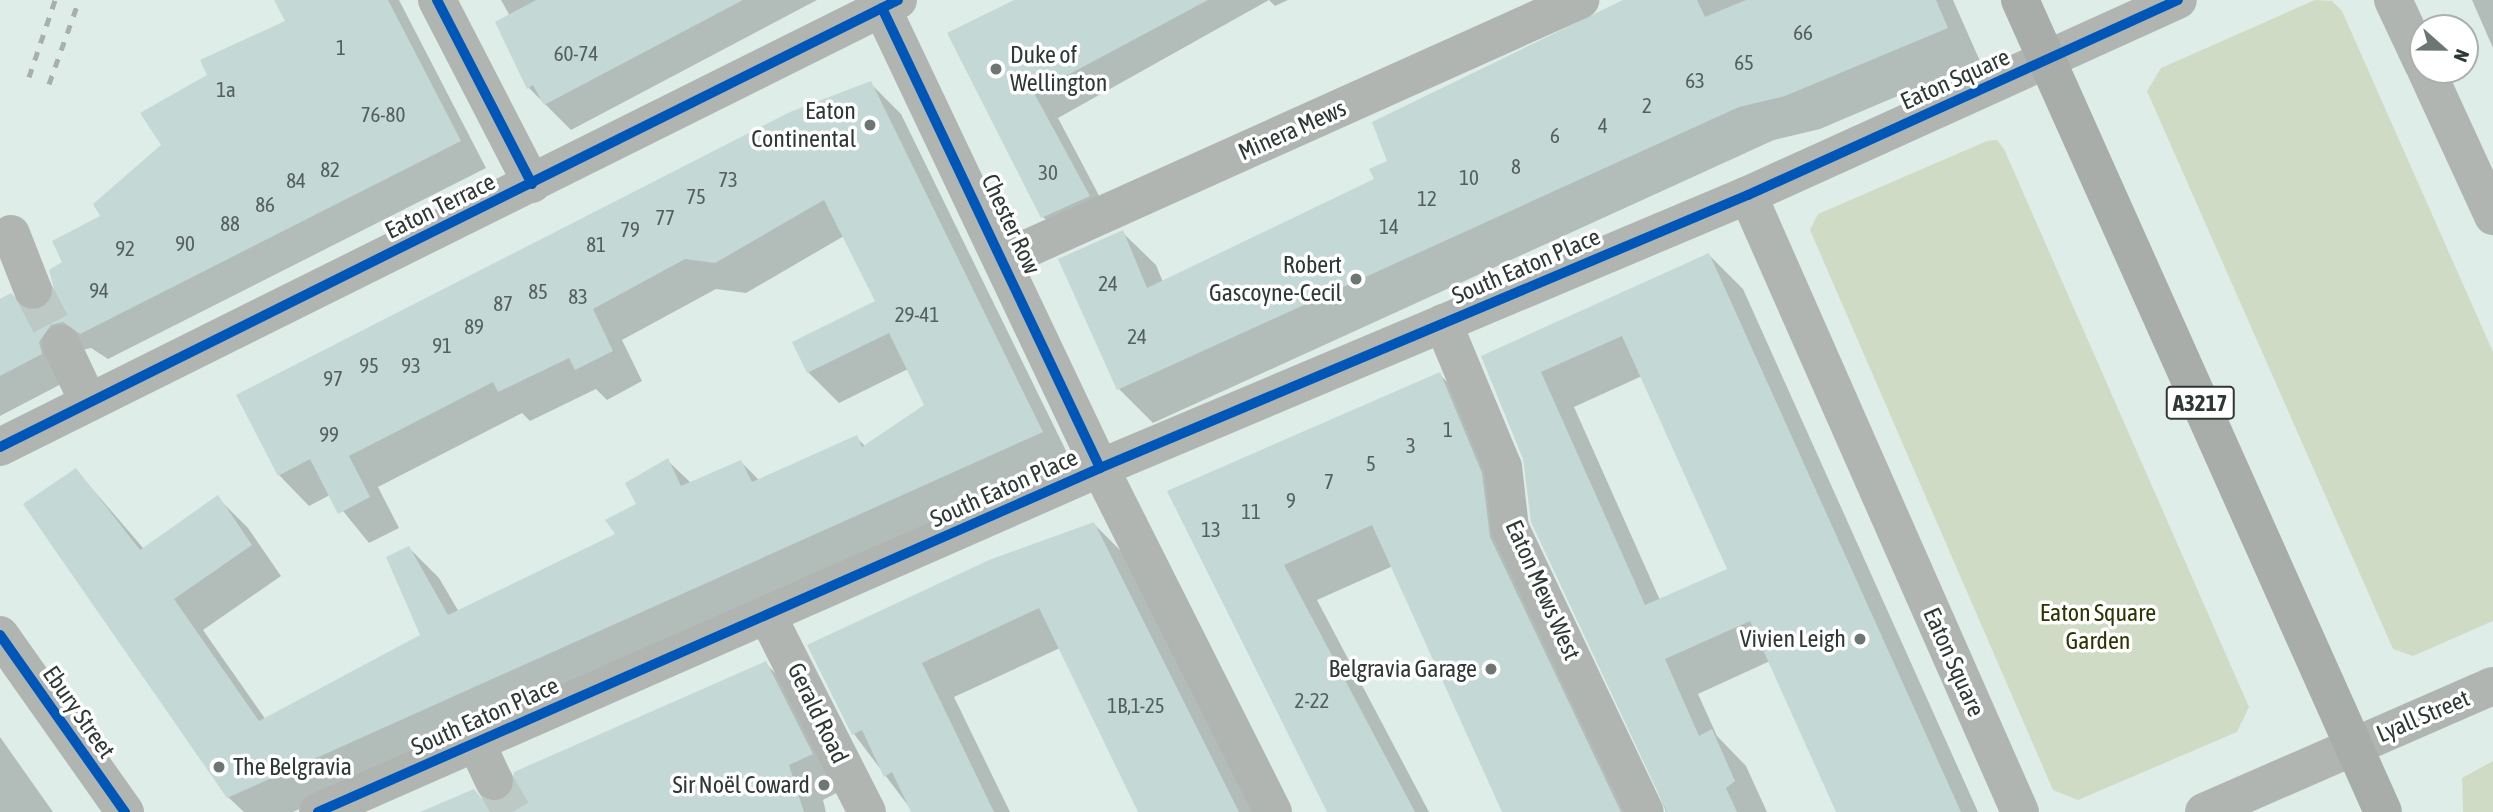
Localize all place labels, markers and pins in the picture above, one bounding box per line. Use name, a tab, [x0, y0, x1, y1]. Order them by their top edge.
place label: Duke of Wellington	[1010, 41, 1107, 97]
marker: Duke of Wellington	[988, 61, 1004, 77]
place label: Eaton Continental	[751, 97, 856, 153]
marker: Eaton Continental	[862, 117, 878, 133]
place label: Robert Gascoyne-Cecil	[1209, 251, 1342, 307]
marker: Robert Gascoyne-Cecil	[1348, 271, 1364, 287]
place label: Vivien Leigh	[1740, 625, 1846, 653]
marker: Vivien Leigh	[1852, 631, 1868, 647]
place label: Belgravia Garage	[1328, 655, 1477, 683]
marker: Belgravia Garage	[1483, 661, 1499, 677]
place label: The Belgravia	[233, 753, 352, 781]
marker: The Belgravia	[211, 759, 227, 775]
place label: Sir Noël Coward	[673, 771, 810, 799]
marker: Sir Noël Coward	[816, 777, 832, 793]

